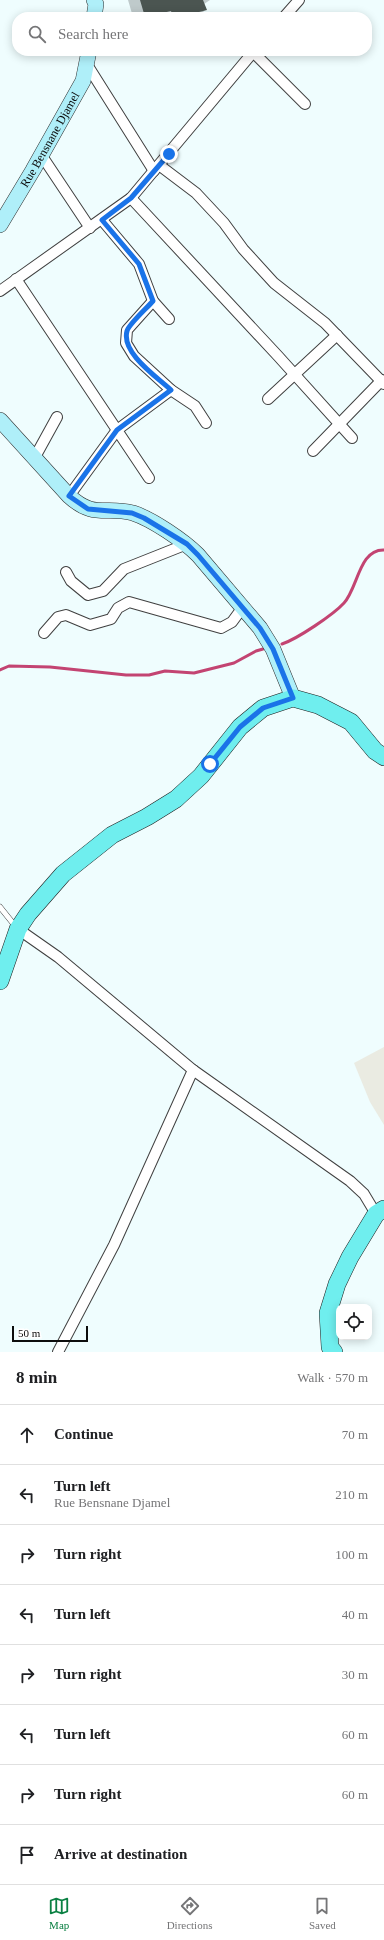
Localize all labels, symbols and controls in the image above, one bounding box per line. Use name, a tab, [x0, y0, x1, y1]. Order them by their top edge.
search box	[12, 12, 372, 56]
icon: search	[26, 23, 48, 45]
text: Search here	[58, 26, 128, 42]
street label: Rue Bensnane Djamel	[17, 89, 83, 190]
route end	[160, 145, 178, 163]
route start	[201, 755, 219, 773]
map controls	[336, 1304, 372, 1340]
button: locate	[336, 1304, 372, 1340]
scale bar	[12, 1324, 88, 1343]
text: 50 m	[18, 1327, 40, 1339]
text: 8 min	[16, 1368, 57, 1387]
text: Walk · 570 m	[297, 1370, 368, 1385]
icon: ahead	[16, 1424, 38, 1446]
text: Continue	[54, 1426, 113, 1442]
text: 70 m	[342, 1427, 368, 1442]
text: Turn left	[54, 1478, 111, 1494]
icon: left	[16, 1484, 38, 1506]
text: 210 m	[335, 1487, 368, 1502]
text: Rue Bensnane Djamel	[54, 1495, 170, 1510]
icon: right	[16, 1544, 38, 1566]
text: Turn right	[54, 1546, 121, 1562]
text: 100 m	[335, 1547, 368, 1562]
icon: left	[16, 1604, 38, 1626]
text: Turn left	[54, 1606, 111, 1622]
text: 40 m	[342, 1607, 368, 1622]
icon: right	[16, 1664, 38, 1686]
text: Turn right	[54, 1666, 121, 1682]
text: 30 m	[342, 1667, 368, 1682]
icon: left	[16, 1724, 38, 1746]
text: Turn left	[54, 1726, 111, 1742]
text: 60 m	[342, 1727, 368, 1742]
icon: right	[16, 1784, 38, 1806]
text: Turn right	[54, 1786, 121, 1802]
text: 60 m	[342, 1787, 368, 1802]
icon: arrive	[16, 1844, 38, 1866]
text: Arrive at destination	[54, 1846, 187, 1862]
tab: Map	[48, 1895, 70, 1931]
tab: Directions	[167, 1895, 212, 1931]
tab: Saved	[309, 1895, 336, 1931]

